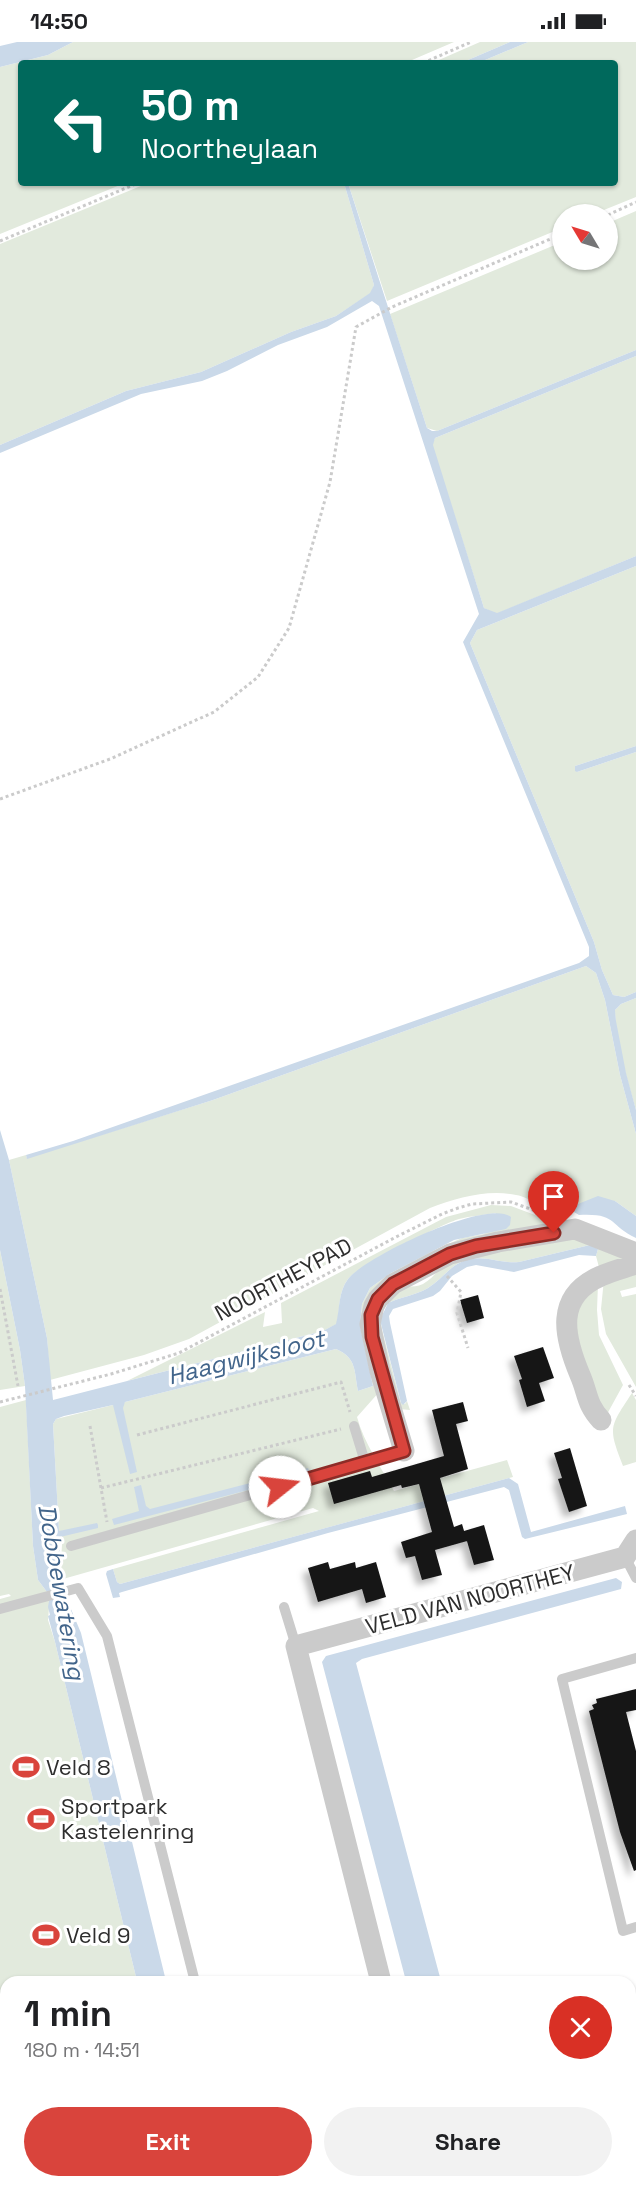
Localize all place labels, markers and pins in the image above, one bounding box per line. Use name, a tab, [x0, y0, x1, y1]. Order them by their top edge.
pin	[528, 1171, 579, 1233]
sports icon: Veld 8	[11, 1752, 41, 1782]
place label: Veld 8	[46, 1753, 111, 1781]
place label: Sportpark Kastelenring	[61, 1792, 194, 1845]
sports icon: Sportpark Kastelenring	[26, 1804, 56, 1834]
sports icon: Veld 9	[31, 1920, 61, 1950]
place label: Veld 9	[66, 1921, 131, 1949]

